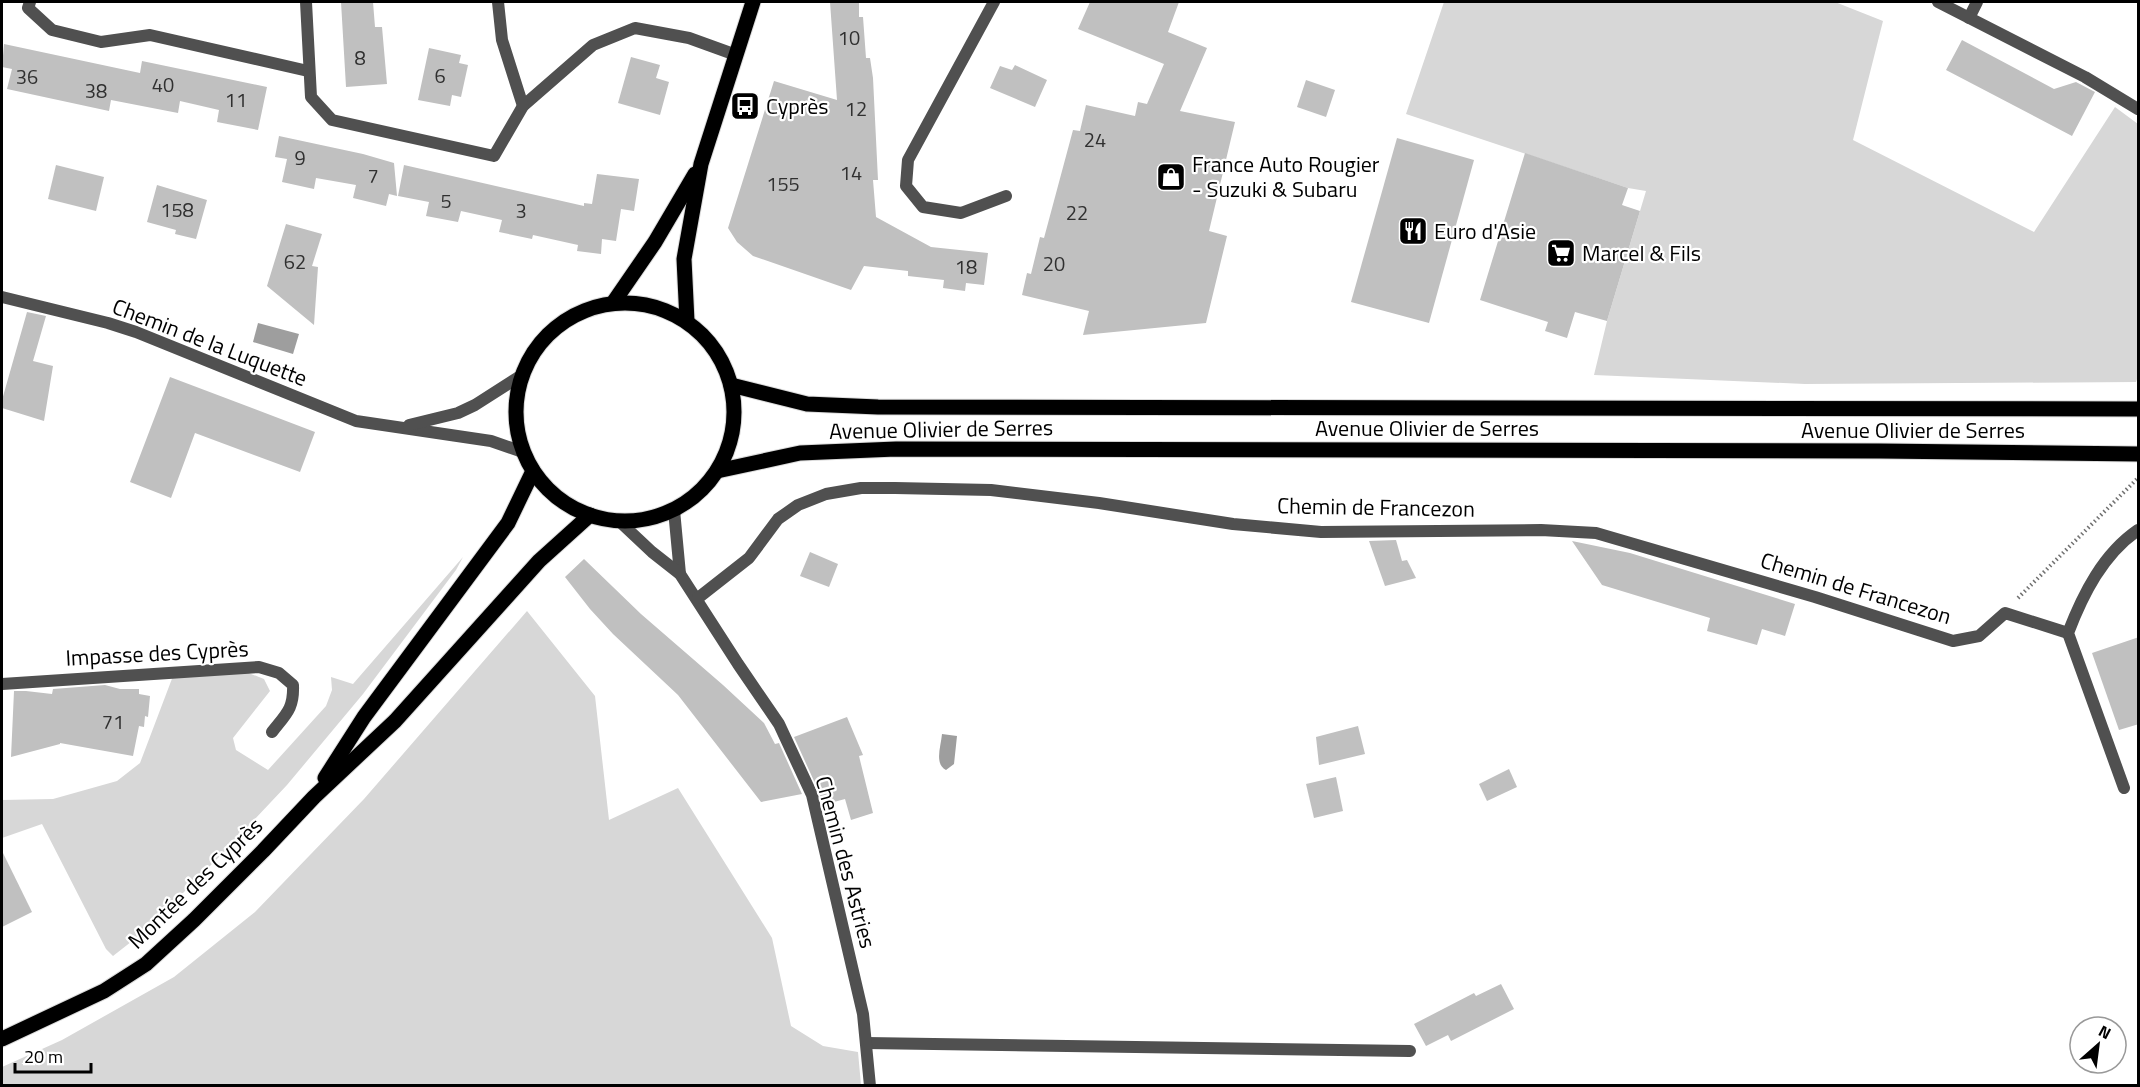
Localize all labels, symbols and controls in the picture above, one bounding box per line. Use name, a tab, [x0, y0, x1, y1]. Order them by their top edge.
house number: 10	[838, 22, 860, 53]
house number: 8	[354, 42, 366, 73]
house number: 6	[434, 60, 446, 91]
house number: 36	[16, 61, 38, 92]
house number: 40	[152, 69, 174, 100]
house number: 38	[85, 75, 107, 106]
house number: 11	[225, 84, 247, 115]
place label: Cyprès	[766, 89, 829, 123]
bus stop icon: Cyprès	[729, 90, 761, 122]
house number: 12	[845, 93, 867, 124]
house number: 24	[1084, 124, 1106, 155]
house number: 9	[294, 142, 306, 173]
place label: France Auto Rougier - Suzuki & Subaru	[1192, 147, 1380, 206]
house number: 14	[840, 157, 862, 188]
house number: 7	[367, 160, 379, 191]
shop icon: France Auto Rougier - Suzuki & Subaru	[1155, 161, 1187, 193]
house number: 155	[766, 168, 800, 199]
house number: 5	[440, 185, 452, 216]
house number: 158	[160, 194, 194, 225]
house number: 3	[515, 195, 527, 226]
house number: 22	[1066, 197, 1088, 228]
place label: Euro d'Asie	[1434, 214, 1536, 248]
restaurant icon: Euro d'Asie	[1397, 215, 1429, 247]
place label: Marcel & Fils	[1582, 236, 1701, 270]
supermarket icon: Marcel & Fils	[1545, 237, 1577, 269]
house number: 62	[284, 246, 306, 277]
house number: 20	[1043, 248, 1065, 279]
house number: 18	[955, 251, 977, 282]
street label: Chemin de la Luquette	[108, 289, 312, 395]
street label: Avenue Olivier de Serres	[829, 410, 1053, 448]
street label: Avenue Olivier de Serres	[1315, 411, 1539, 445]
street label: Avenue Olivier de Serres	[1801, 413, 2025, 447]
street label: Chemin de Francezon	[1277, 488, 1475, 526]
street label: Chemin de Francezon	[1756, 543, 1956, 633]
street label: Impasse des Cyprès	[65, 631, 249, 675]
house number: 71	[102, 706, 124, 737]
street label: Chemin des Astries	[807, 772, 885, 952]
street label: Montée des Cyprès	[120, 809, 270, 957]
north arrow	[2068, 1015, 2128, 1075]
text: N	[2095, 1019, 2116, 1045]
scale bar	[15, 1036, 92, 1074]
text: 20 m	[24, 1043, 63, 1070]

